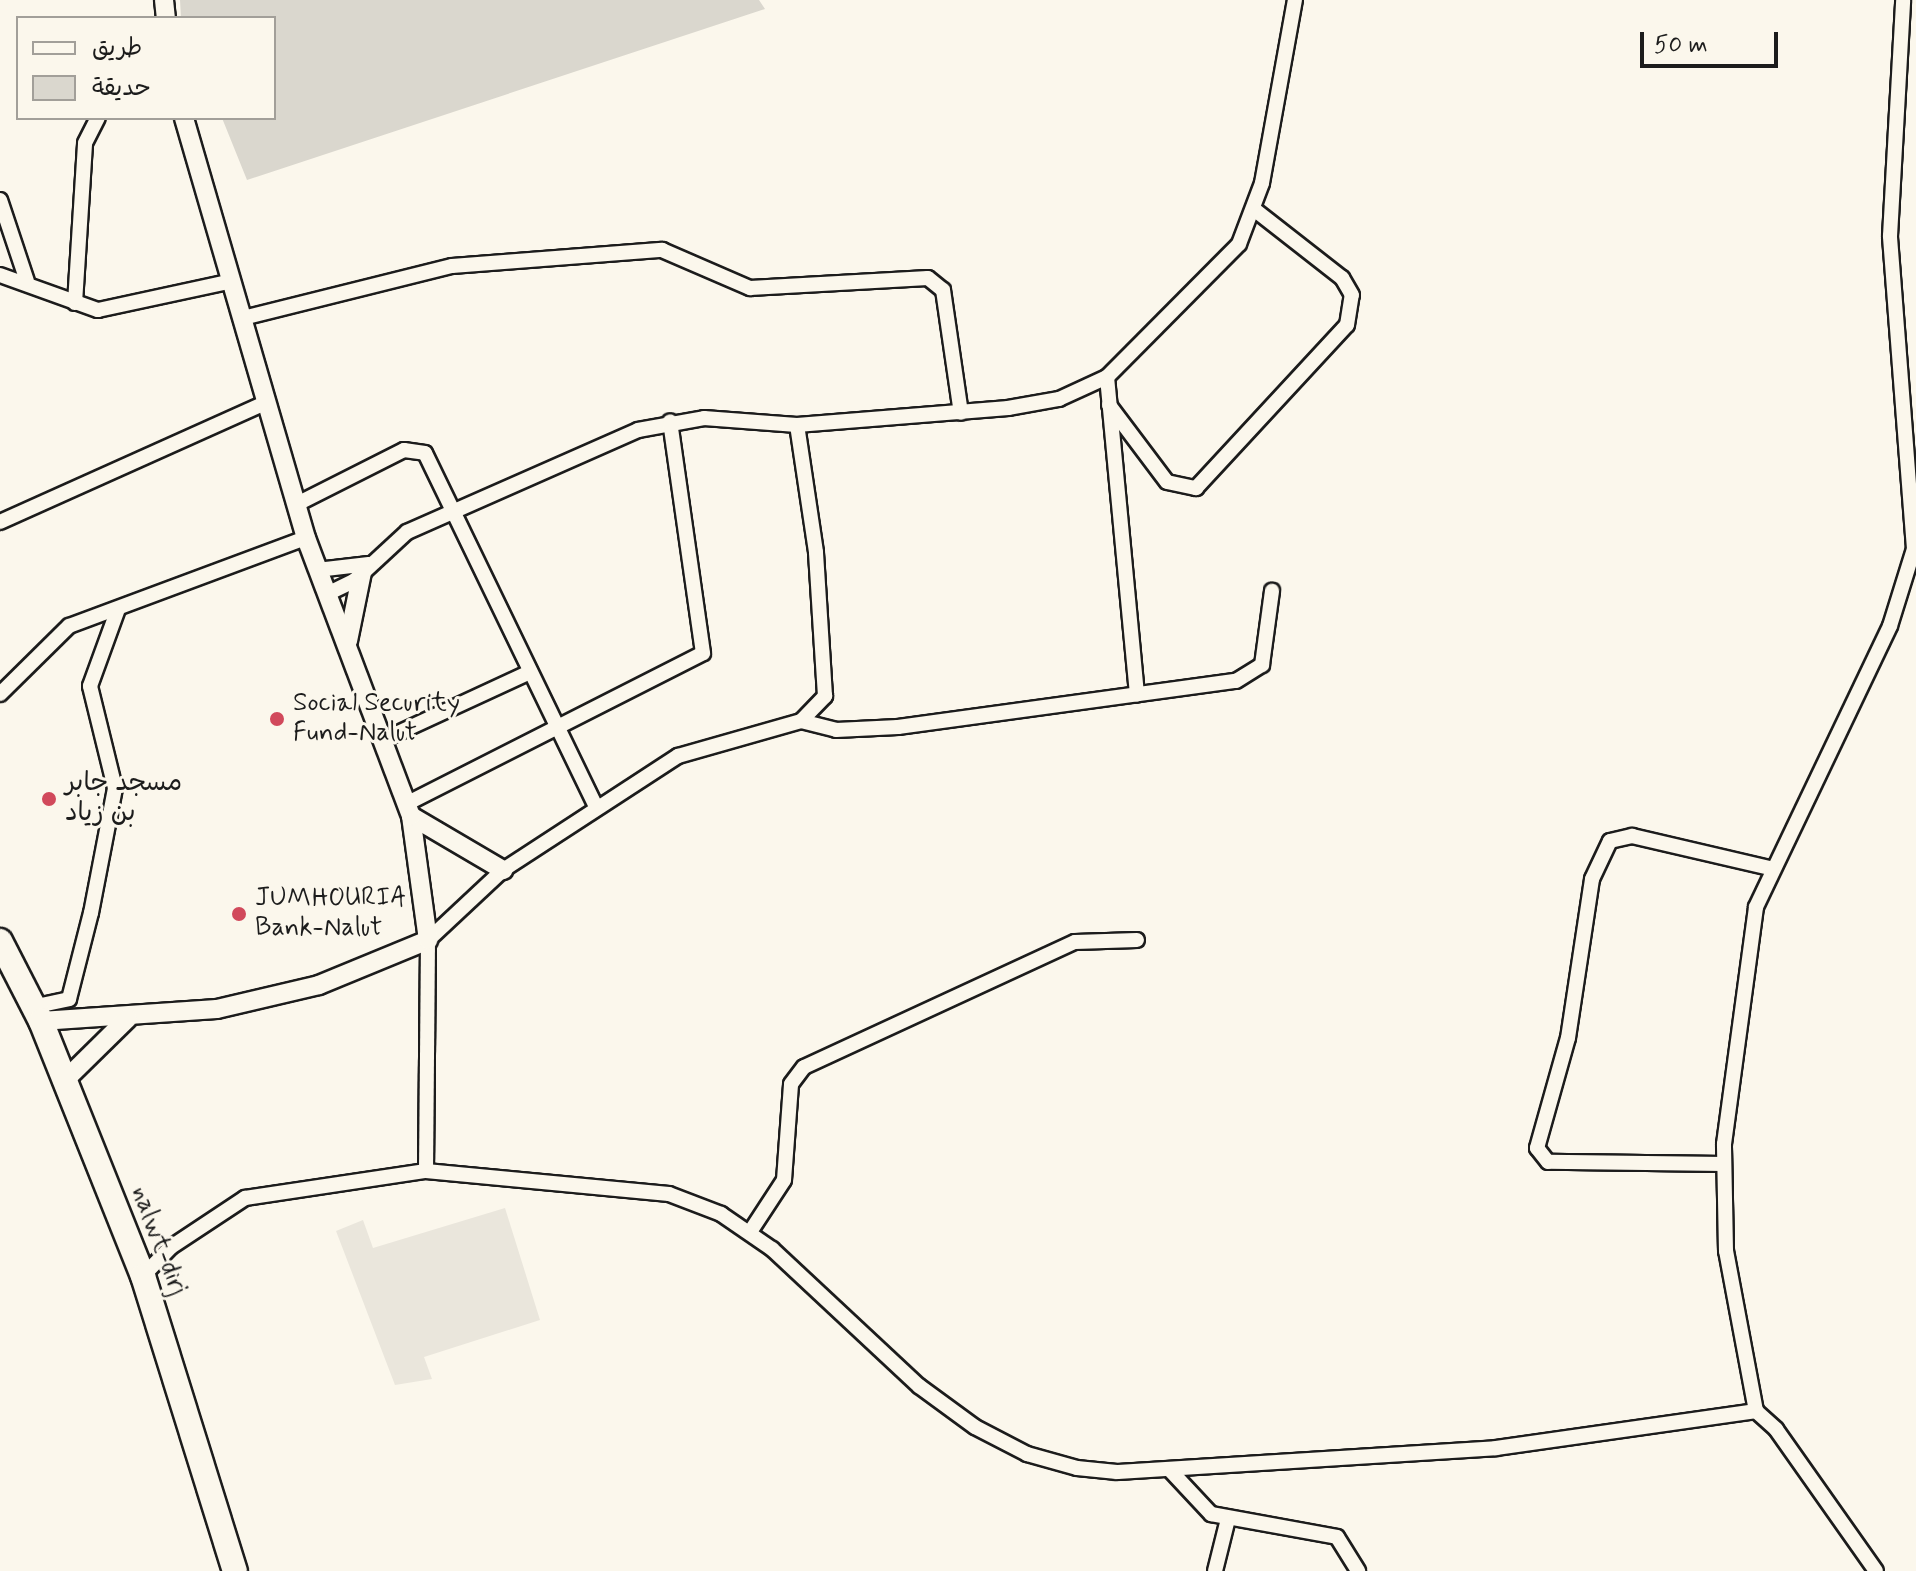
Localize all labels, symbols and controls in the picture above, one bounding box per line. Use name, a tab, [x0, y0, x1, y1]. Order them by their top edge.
legend	[16, 16, 276, 120]
scale bar	[1644, 16, 1782, 66]
text: 50 m	[1654, 30, 1708, 61]
text: طريق	[92, 33, 142, 64]
text: حديقة	[92, 73, 151, 104]
place label: Social Security Fund-Nalut	[293, 688, 460, 750]
marker: Social Security Fund-Nalut	[268, 710, 286, 728]
place label: مسجد جابر بن زياد	[65, 768, 182, 830]
marker: مسجد جابر بن زياد	[40, 790, 58, 808]
place label: JUMHOURIA Bank-Nalut	[255, 883, 406, 944]
marker: JUMHOURIA Bank-Nalut	[230, 905, 248, 923]
street label: nalwt-dirj	[123, 1182, 193, 1300]

